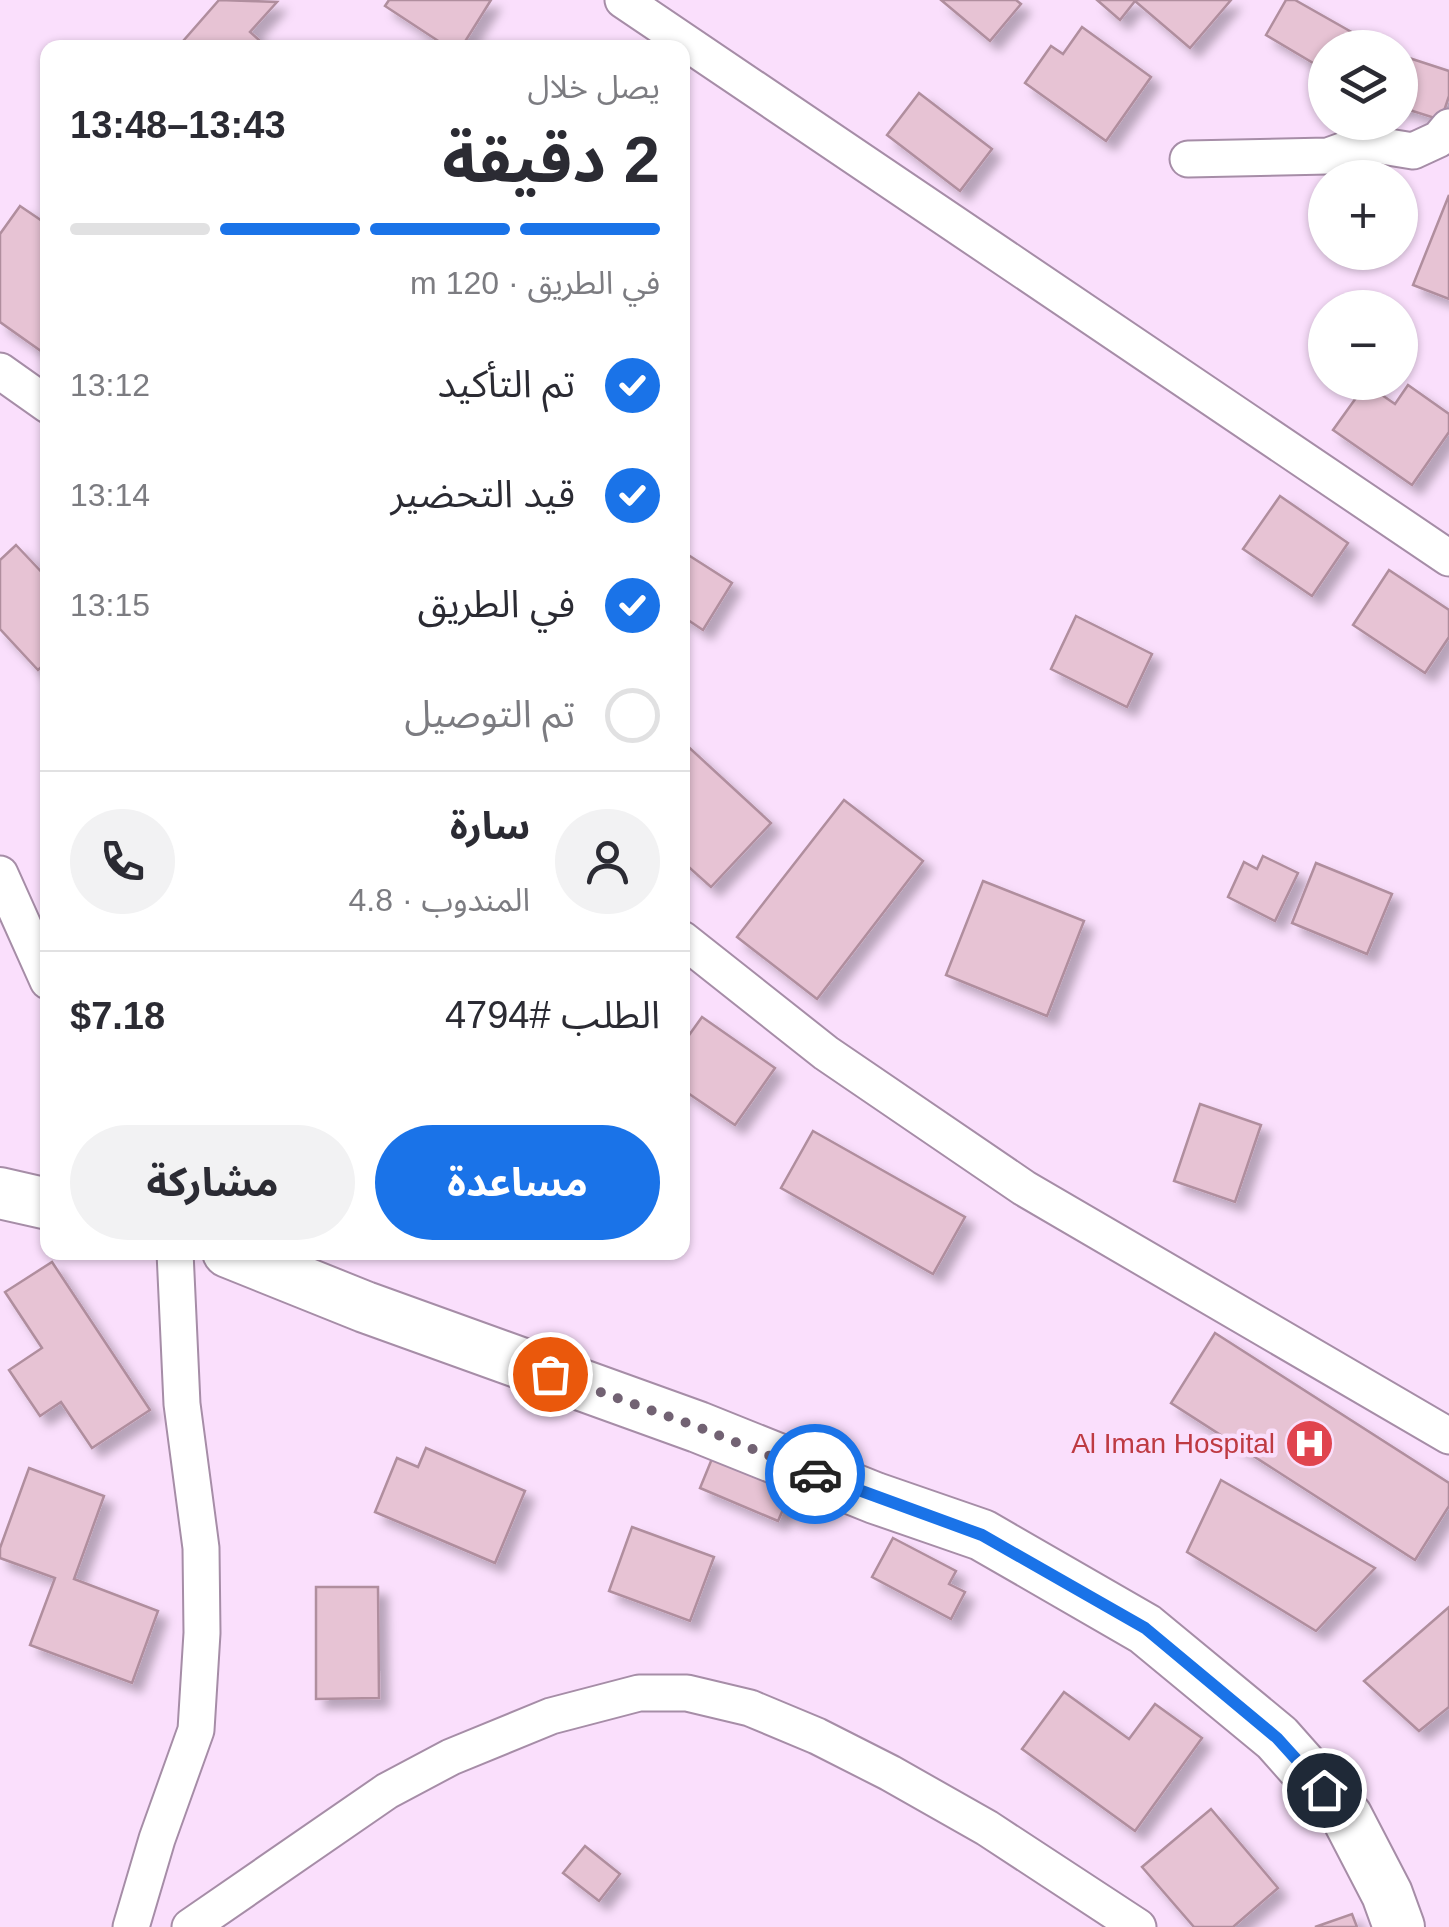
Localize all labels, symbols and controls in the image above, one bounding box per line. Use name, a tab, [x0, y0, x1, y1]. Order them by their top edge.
map controls	[1308, 30, 1418, 400]
button: layers	[1308, 30, 1418, 140]
text: يصل خلال	[528, 69, 660, 105]
text: 13:43–13:48	[70, 104, 286, 146]
text: 2 دقيقة	[442, 123, 660, 196]
button: +	[1308, 160, 1418, 270]
text: في الطريق · 120 m	[410, 265, 660, 301]
button: −	[1308, 290, 1418, 400]
icon: check	[605, 358, 660, 413]
text: تم التأكيد	[438, 363, 575, 405]
text: 13:12	[70, 367, 150, 403]
icon: check	[605, 468, 660, 523]
text: قيد التحضير	[390, 473, 575, 515]
text: 13:14	[70, 477, 150, 513]
icon: check	[605, 578, 660, 633]
text: في الطريق	[418, 583, 575, 625]
text: 13:15	[70, 587, 150, 623]
text: تم التوصيل	[404, 693, 575, 735]
text: سارة	[450, 805, 530, 847]
button: phone	[70, 809, 175, 914]
button: person	[555, 809, 660, 914]
text: المندوب · 4.8	[349, 882, 530, 918]
text: الطلب #4794	[445, 994, 660, 1036]
text: $7.18	[70, 995, 165, 1037]
button: مشاركة	[70, 1125, 355, 1240]
button: مساعدة	[375, 1125, 660, 1240]
pin	[508, 1332, 593, 1417]
icon: bag	[523, 1347, 578, 1402]
hospital icon: Al Iman Hospital	[1284, 1417, 1336, 1469]
courier	[765, 1424, 865, 1524]
place label: Al Iman Hospital	[1071, 1428, 1275, 1459]
icon: car	[788, 1447, 843, 1502]
pin	[1282, 1748, 1367, 1833]
icon: home	[1297, 1763, 1352, 1818]

